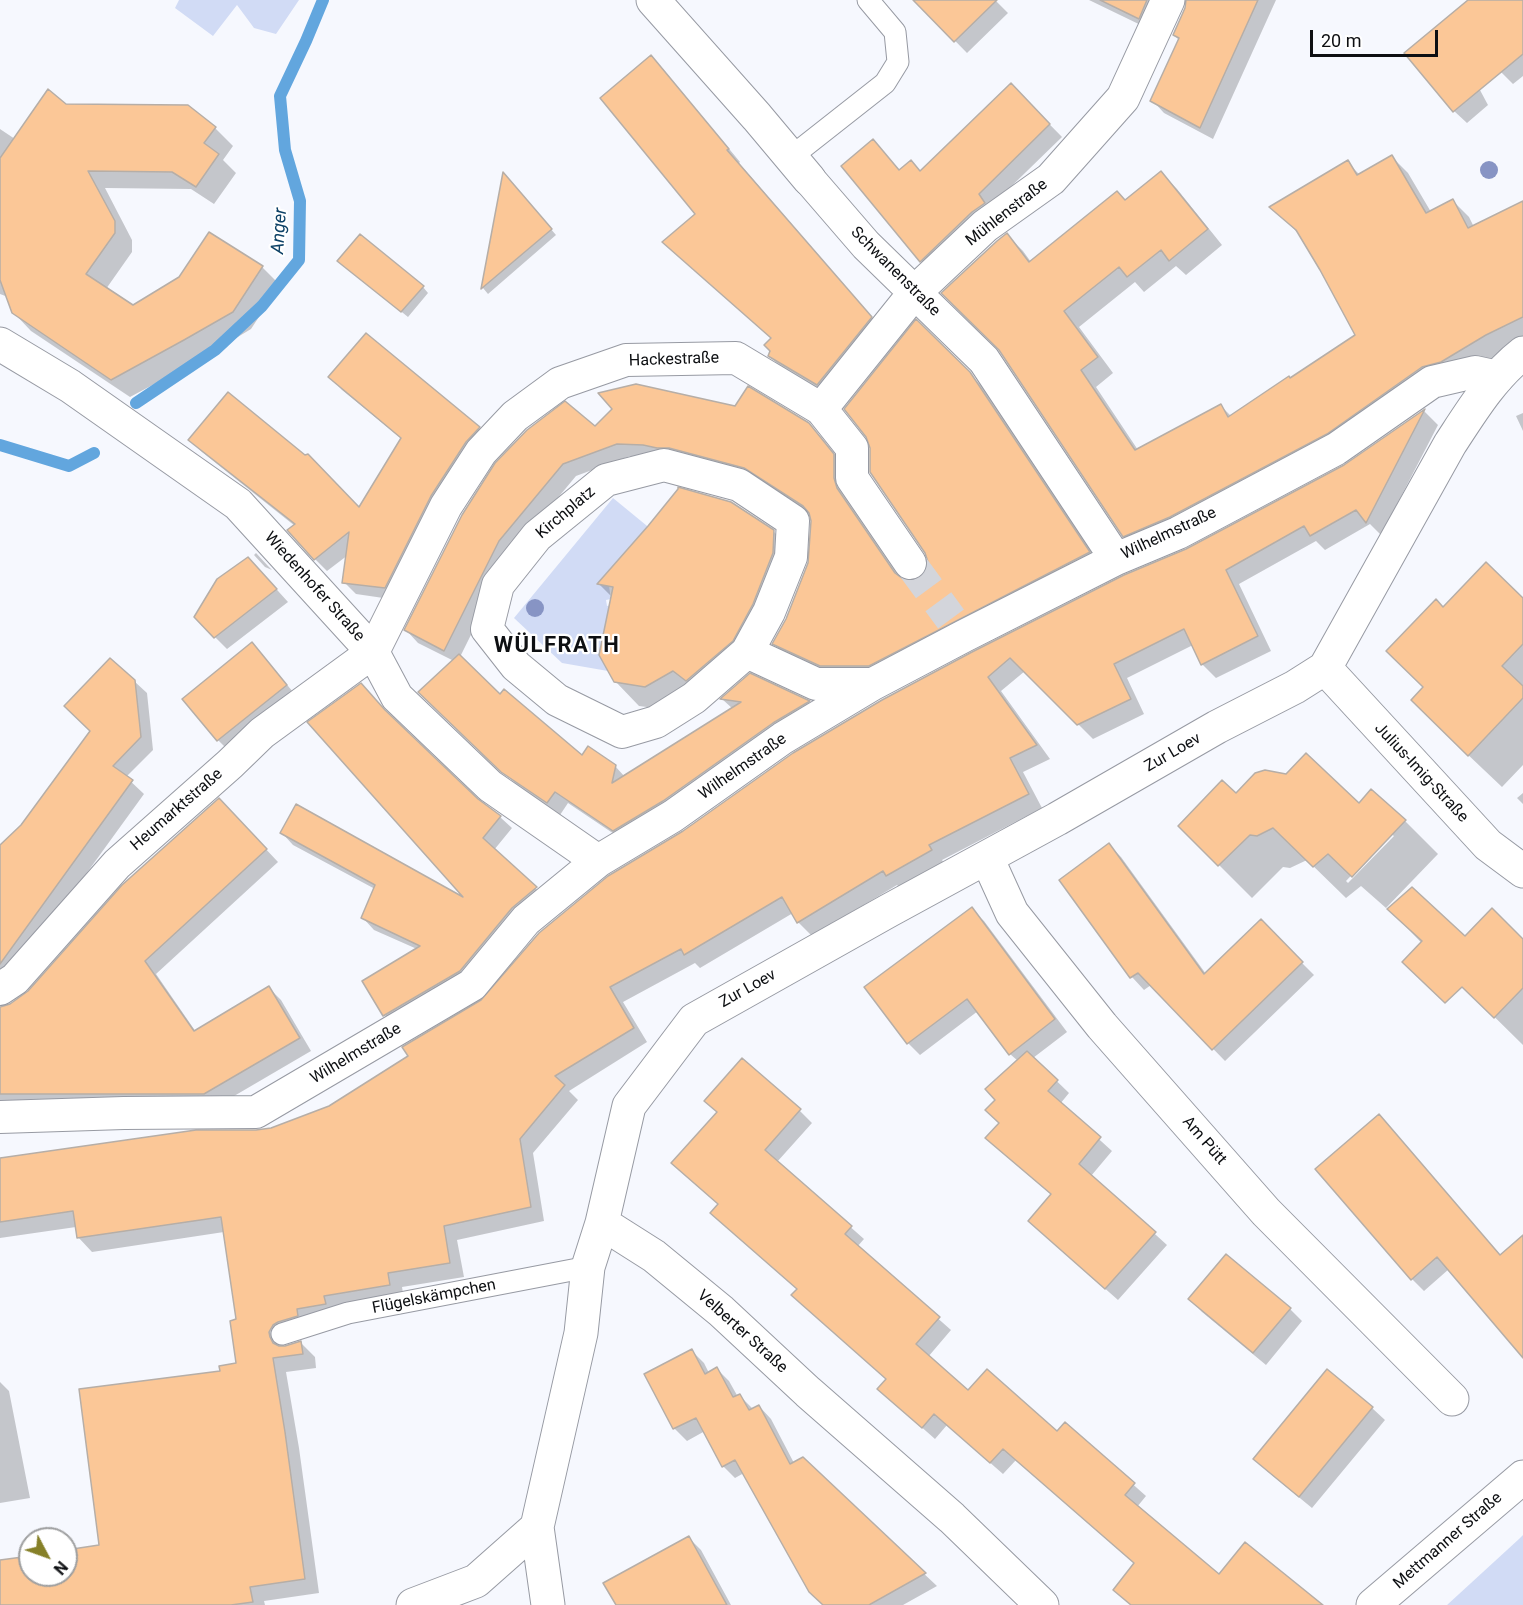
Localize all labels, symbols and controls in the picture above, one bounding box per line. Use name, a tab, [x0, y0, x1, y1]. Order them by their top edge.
scale bar	[1313, 18, 1440, 56]
text: 20 m	[1321, 30, 1361, 51]
street label: Mühlenstraße	[962, 175, 1052, 251]
water label: Anger	[268, 207, 292, 255]
street label: Schwanenstraße	[846, 223, 944, 321]
street label: Hackestraße	[629, 349, 719, 371]
street label: Kirchplatz	[533, 483, 599, 543]
street label: Wilhelmstraße	[1118, 504, 1220, 564]
street label: Wiedenhofer Straße	[260, 528, 368, 646]
district label: WÜLFRATH	[494, 633, 620, 659]
street label: Julius-Imig-Straße	[1370, 719, 1472, 827]
street label: Zur Loev	[1142, 729, 1204, 777]
street label: Wilhelmstraße	[696, 730, 790, 804]
street label: Heumarktstraße	[127, 765, 227, 855]
street label: Zur Loev	[716, 966, 780, 1012]
street label: Wilhelmstraße	[307, 1019, 405, 1089]
street label: Am Pütt	[1178, 1113, 1230, 1169]
street label: Flügelskämpchen	[371, 1276, 497, 1318]
street label: Velberter Straße	[693, 1286, 791, 1378]
street label: Mettmanner Straße	[1390, 1489, 1506, 1593]
north arrow	[18, 1527, 78, 1587]
text: N	[50, 1557, 71, 1578]

